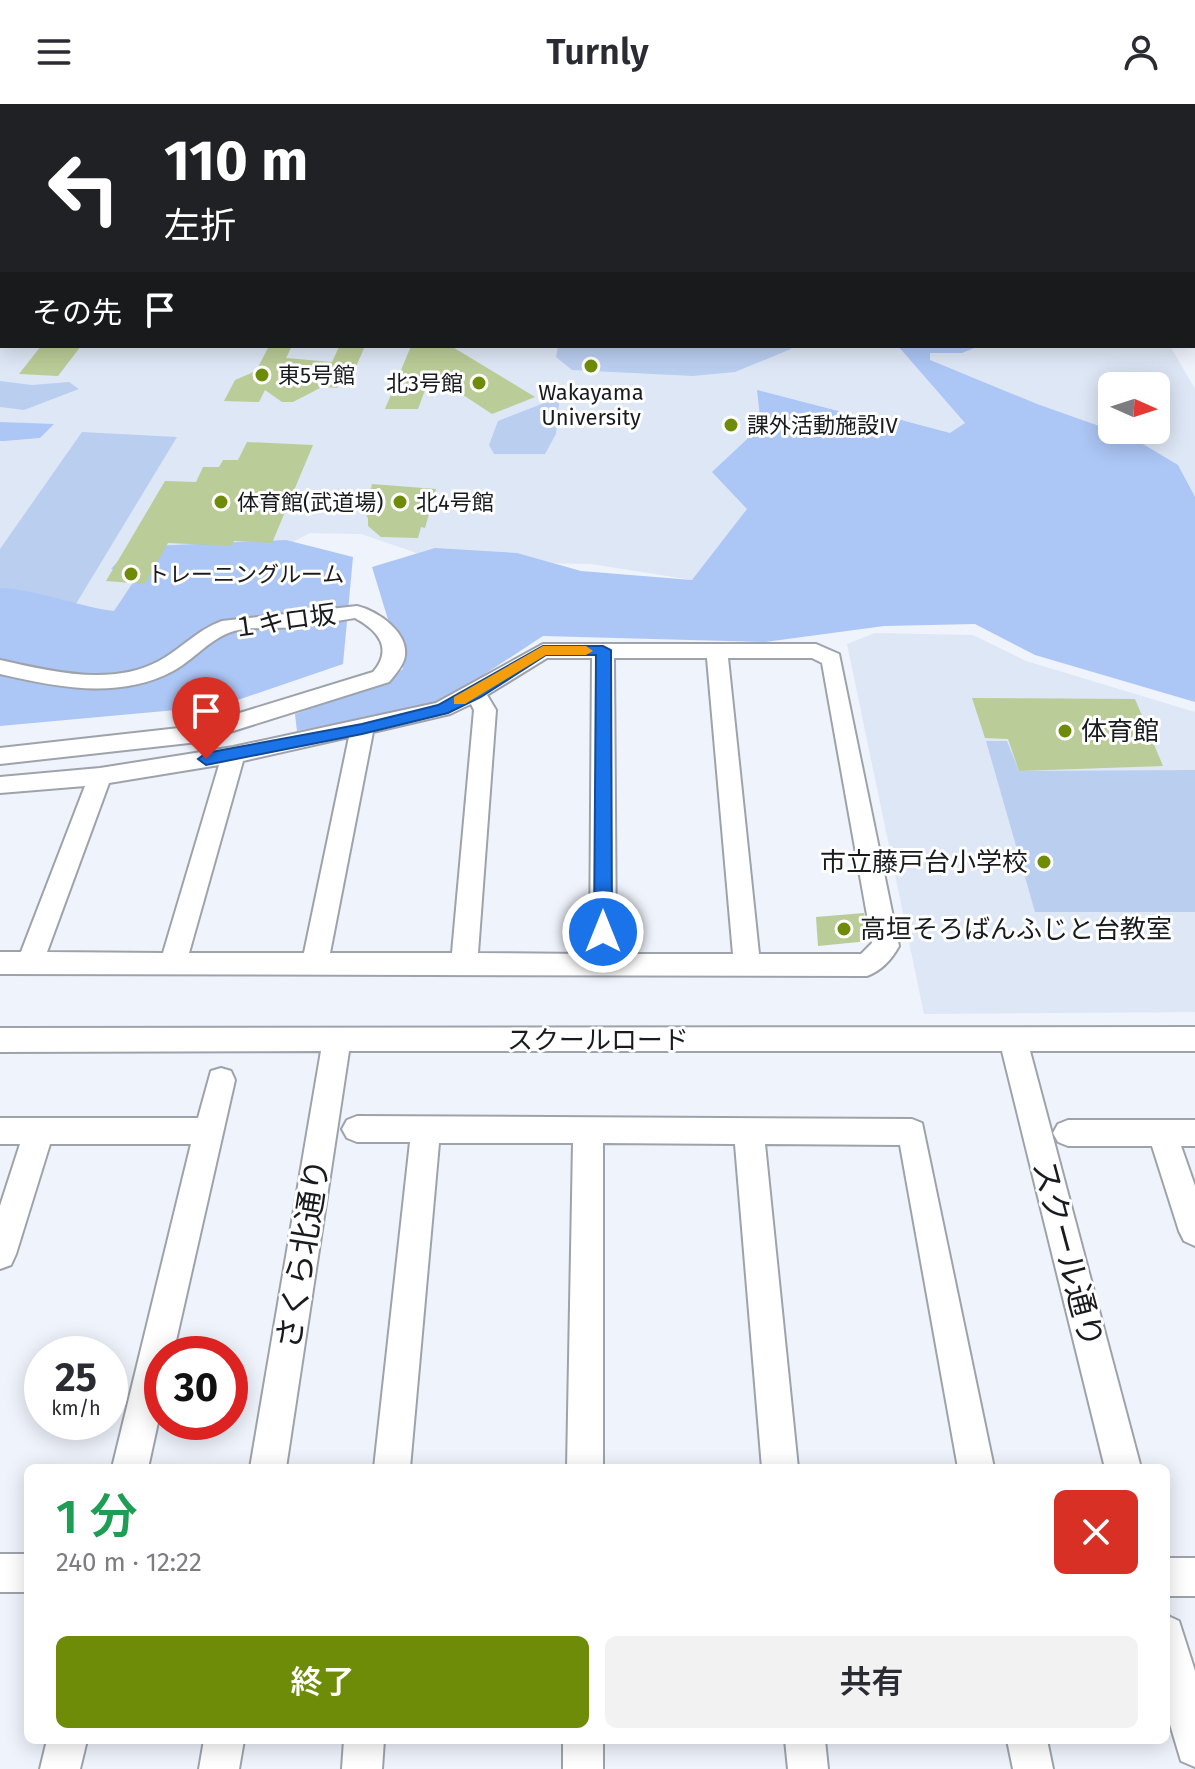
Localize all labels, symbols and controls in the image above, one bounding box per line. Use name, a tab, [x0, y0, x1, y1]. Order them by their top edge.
icon: menu	[32, 30, 76, 74]
text: Turnly	[546, 30, 649, 74]
icon: person	[1119, 30, 1163, 74]
text: 110 m	[164, 128, 308, 195]
icon: left	[32, 136, 136, 240]
text: 左折	[164, 204, 236, 248]
icon: arrive	[138, 288, 182, 332]
text: その先	[32, 295, 122, 331]
marker: Wakayama University	[582, 357, 600, 375]
place label: 東5号館	[278, 362, 355, 389]
marker: 東5号館	[253, 366, 271, 384]
place label: 北3号館	[386, 370, 463, 397]
north arrow	[1098, 372, 1170, 444]
map controls	[1098, 372, 1170, 444]
marker: 北3号館	[470, 374, 488, 392]
place label: Wakayama University	[538, 379, 644, 431]
place label: 課外活動施設IV	[747, 412, 898, 439]
marker: 課外活動施設IV	[722, 416, 740, 434]
place label: 体育館(武道場)	[237, 489, 383, 516]
place label: 北4号館	[416, 489, 494, 516]
marker: 体育館(武道場)	[212, 493, 230, 511]
marker: 北4号館	[391, 493, 409, 511]
place label: トレーニングルーム	[147, 561, 344, 588]
marker: トレーニングルーム	[122, 565, 140, 583]
street label: １キロ坂	[230, 599, 338, 644]
pin	[172, 677, 240, 759]
icon: arrive	[184, 689, 228, 733]
place label: 体育館	[1081, 716, 1159, 747]
marker: 体育館	[1056, 722, 1074, 740]
place label: 市立藤戸台小学校	[820, 847, 1028, 878]
marker: 市立藤戸台小学校	[1035, 853, 1053, 871]
position arrow	[561, 890, 645, 974]
place label: 高垣そろばんふじと台教室	[860, 914, 1172, 945]
marker: 高垣そろばんふじと台教室	[835, 920, 853, 938]
street label: スクールロード	[507, 1025, 689, 1056]
street label: さくら北通り	[269, 1156, 337, 1352]
street label: スクール通り	[1025, 1156, 1111, 1352]
speed limit sign: 30	[144, 1336, 248, 1440]
text: 25	[55, 1354, 97, 1402]
text: km/h	[51, 1396, 101, 1420]
text: 1 分	[56, 1488, 138, 1546]
button: close	[1054, 1490, 1138, 1574]
text: 240 m · 12:22	[56, 1547, 202, 1578]
button: 終了	[56, 1636, 589, 1728]
button: 共有	[605, 1636, 1138, 1728]

